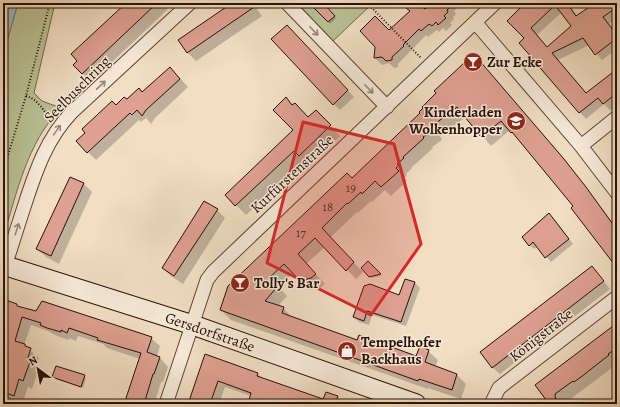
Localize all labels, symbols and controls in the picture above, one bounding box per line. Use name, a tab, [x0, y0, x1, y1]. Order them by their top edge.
one-way arrow	[309, 26, 319, 36]
street label: Seelbuschring	[39, 51, 115, 127]
bar icon: Zur Ecke	[462, 51, 484, 73]
place label: Zur Ecke	[487, 52, 542, 72]
one-way arrow	[96, 81, 106, 90]
one-way arrow	[365, 84, 374, 94]
place label: Kinderladen Wolkenhopper	[408, 102, 503, 139]
school or university icon: Kinderladen Wolkenhopper	[505, 110, 527, 132]
one-way arrow	[53, 125, 61, 136]
street label: Kurfürstenstraße	[246, 130, 338, 218]
house number: 19	[346, 179, 356, 196]
house number: 18	[323, 198, 333, 215]
one-way arrow	[14, 222, 21, 235]
house number: 17	[296, 224, 306, 241]
bar icon: Tolly's Bar	[229, 272, 251, 294]
place label: Tolly's Bar	[254, 273, 319, 293]
street label: Königstraße	[505, 304, 577, 366]
street label: Gersdorfstraße	[163, 307, 258, 357]
place label: Tempelhofer Backhaus	[361, 332, 441, 369]
shop icon: Tempelhofer Backhaus	[336, 340, 358, 362]
north arrow	[18, 349, 58, 389]
text: N	[26, 352, 40, 369]

